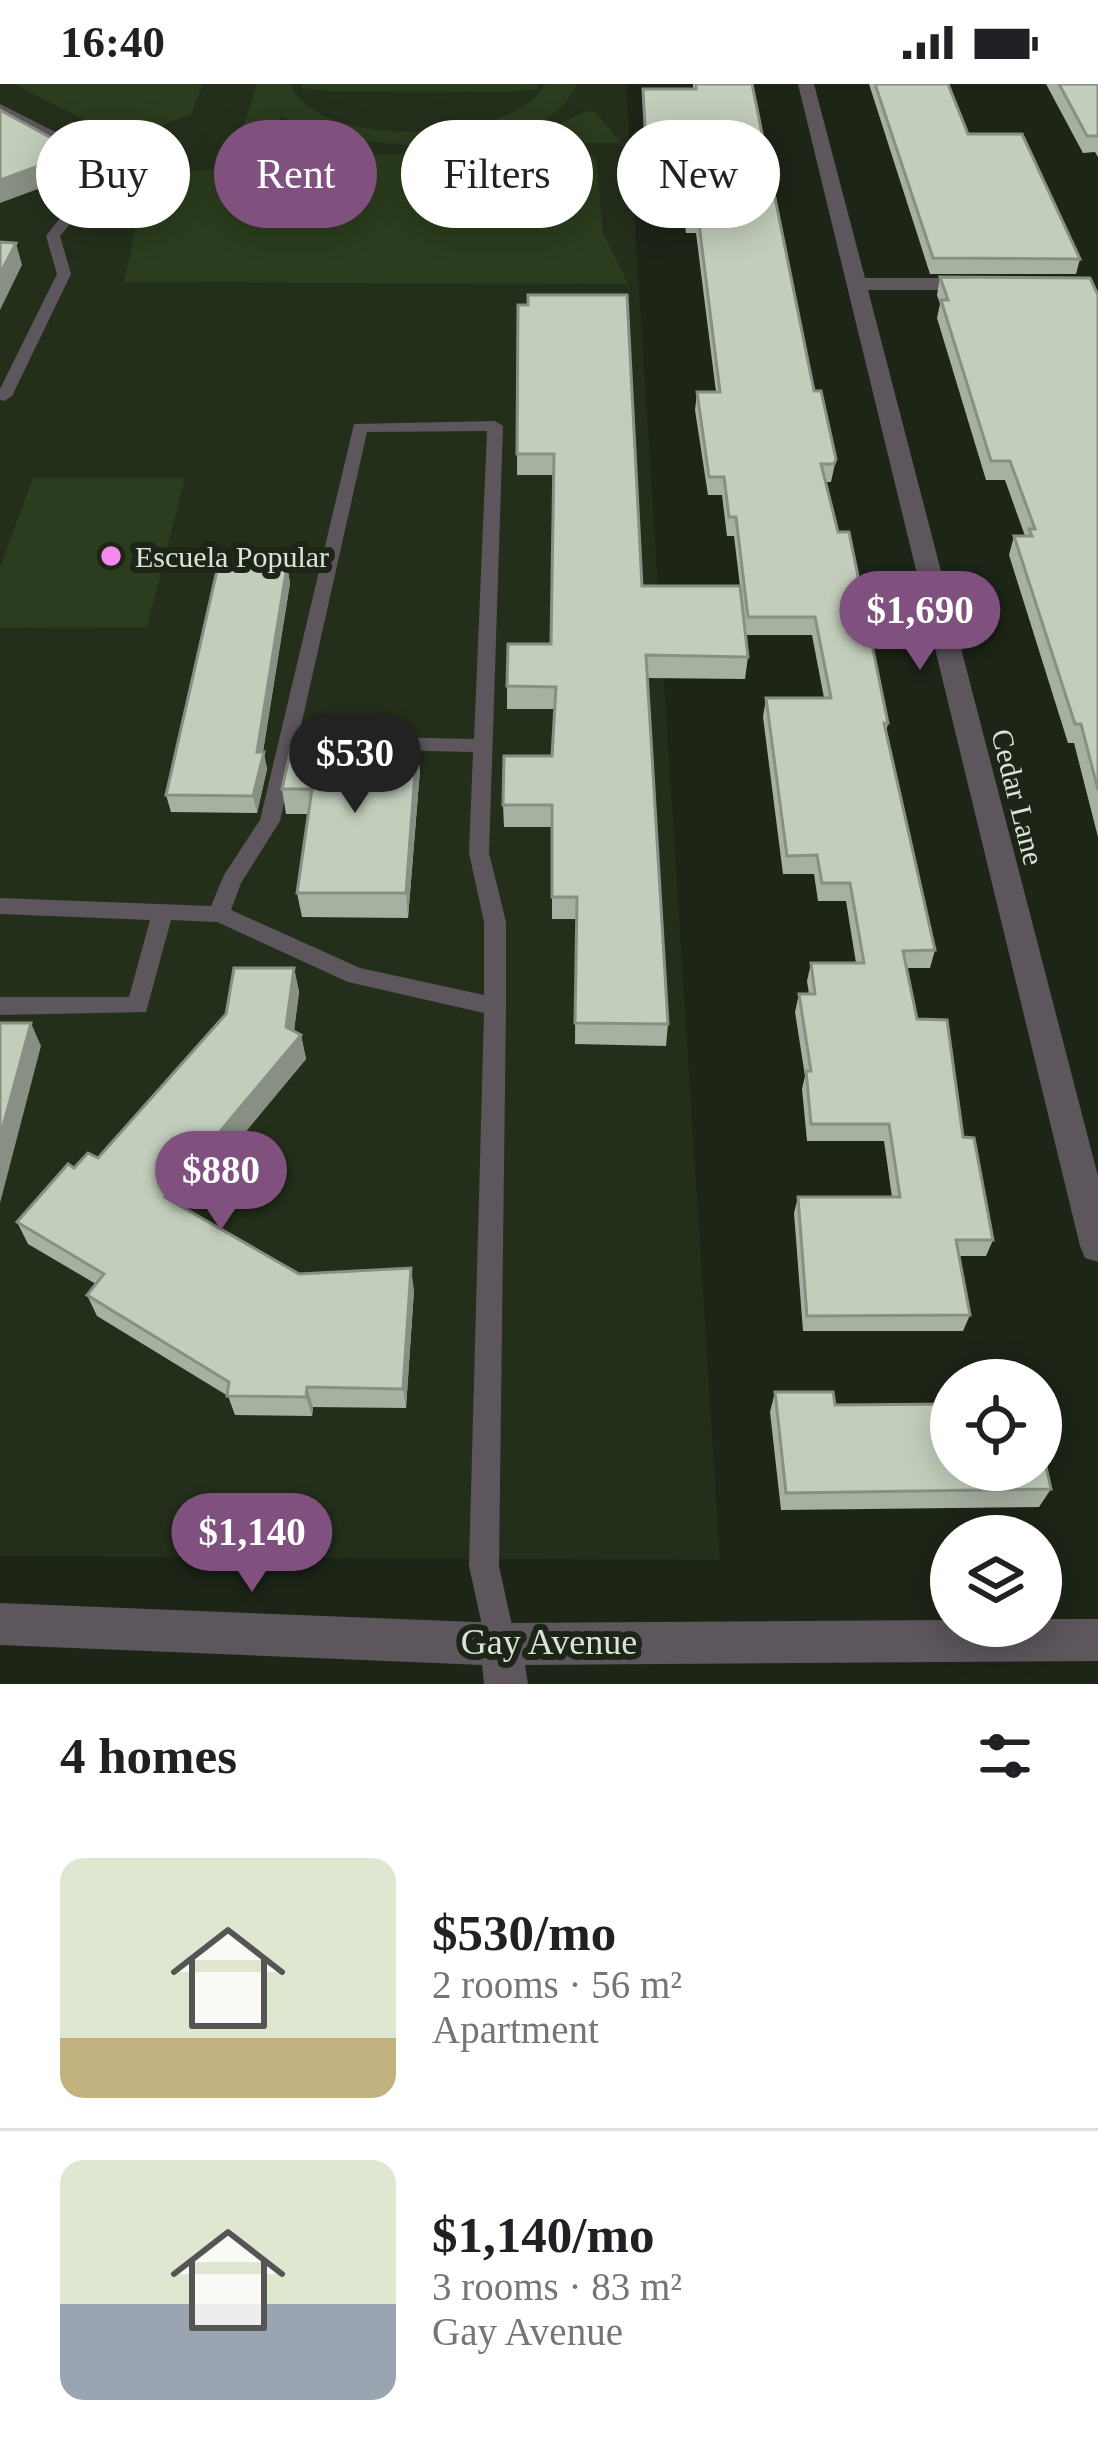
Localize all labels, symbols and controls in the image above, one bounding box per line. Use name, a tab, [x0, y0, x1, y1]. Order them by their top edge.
text: 16:40	[60, 17, 165, 67]
chip: Buy	[36, 120, 190, 228]
chip: Rent	[214, 120, 377, 228]
chip: Filters	[401, 120, 593, 228]
chip: New	[617, 120, 780, 228]
place label: Escuela Popular	[135, 540, 329, 573]
marker: Escuela Popular	[98, 543, 124, 569]
pin: $1,690	[822, 571, 1018, 673]
text: $1,690	[866, 588, 974, 631]
pin: $530	[284, 714, 426, 816]
street label: Cedar Lane	[985, 726, 1051, 868]
text: $530	[316, 731, 394, 774]
pin: $880	[150, 1131, 292, 1233]
text: $880	[182, 1148, 260, 1191]
map controls	[930, 1359, 1062, 1647]
button: locate	[930, 1359, 1062, 1491]
pin: $1,140	[154, 1493, 350, 1595]
text: $1,140	[198, 1510, 306, 1553]
button: layers	[930, 1515, 1062, 1647]
street label: Gay Avenue	[461, 1622, 637, 1662]
icon: filters	[972, 1723, 1038, 1789]
text: 4 homes	[60, 1728, 237, 1784]
text: $530/mo	[432, 1905, 616, 1961]
icon: home	[156, 1906, 300, 2050]
text: 2 rooms · 56 m²	[432, 1963, 682, 2006]
text: Apartment	[432, 2008, 599, 2051]
text: $1,140/mo	[432, 2207, 654, 2263]
icon: home	[156, 2208, 300, 2352]
text: 3 rooms · 83 m²	[432, 2265, 682, 2308]
text: Gay Avenue	[432, 2310, 623, 2353]

